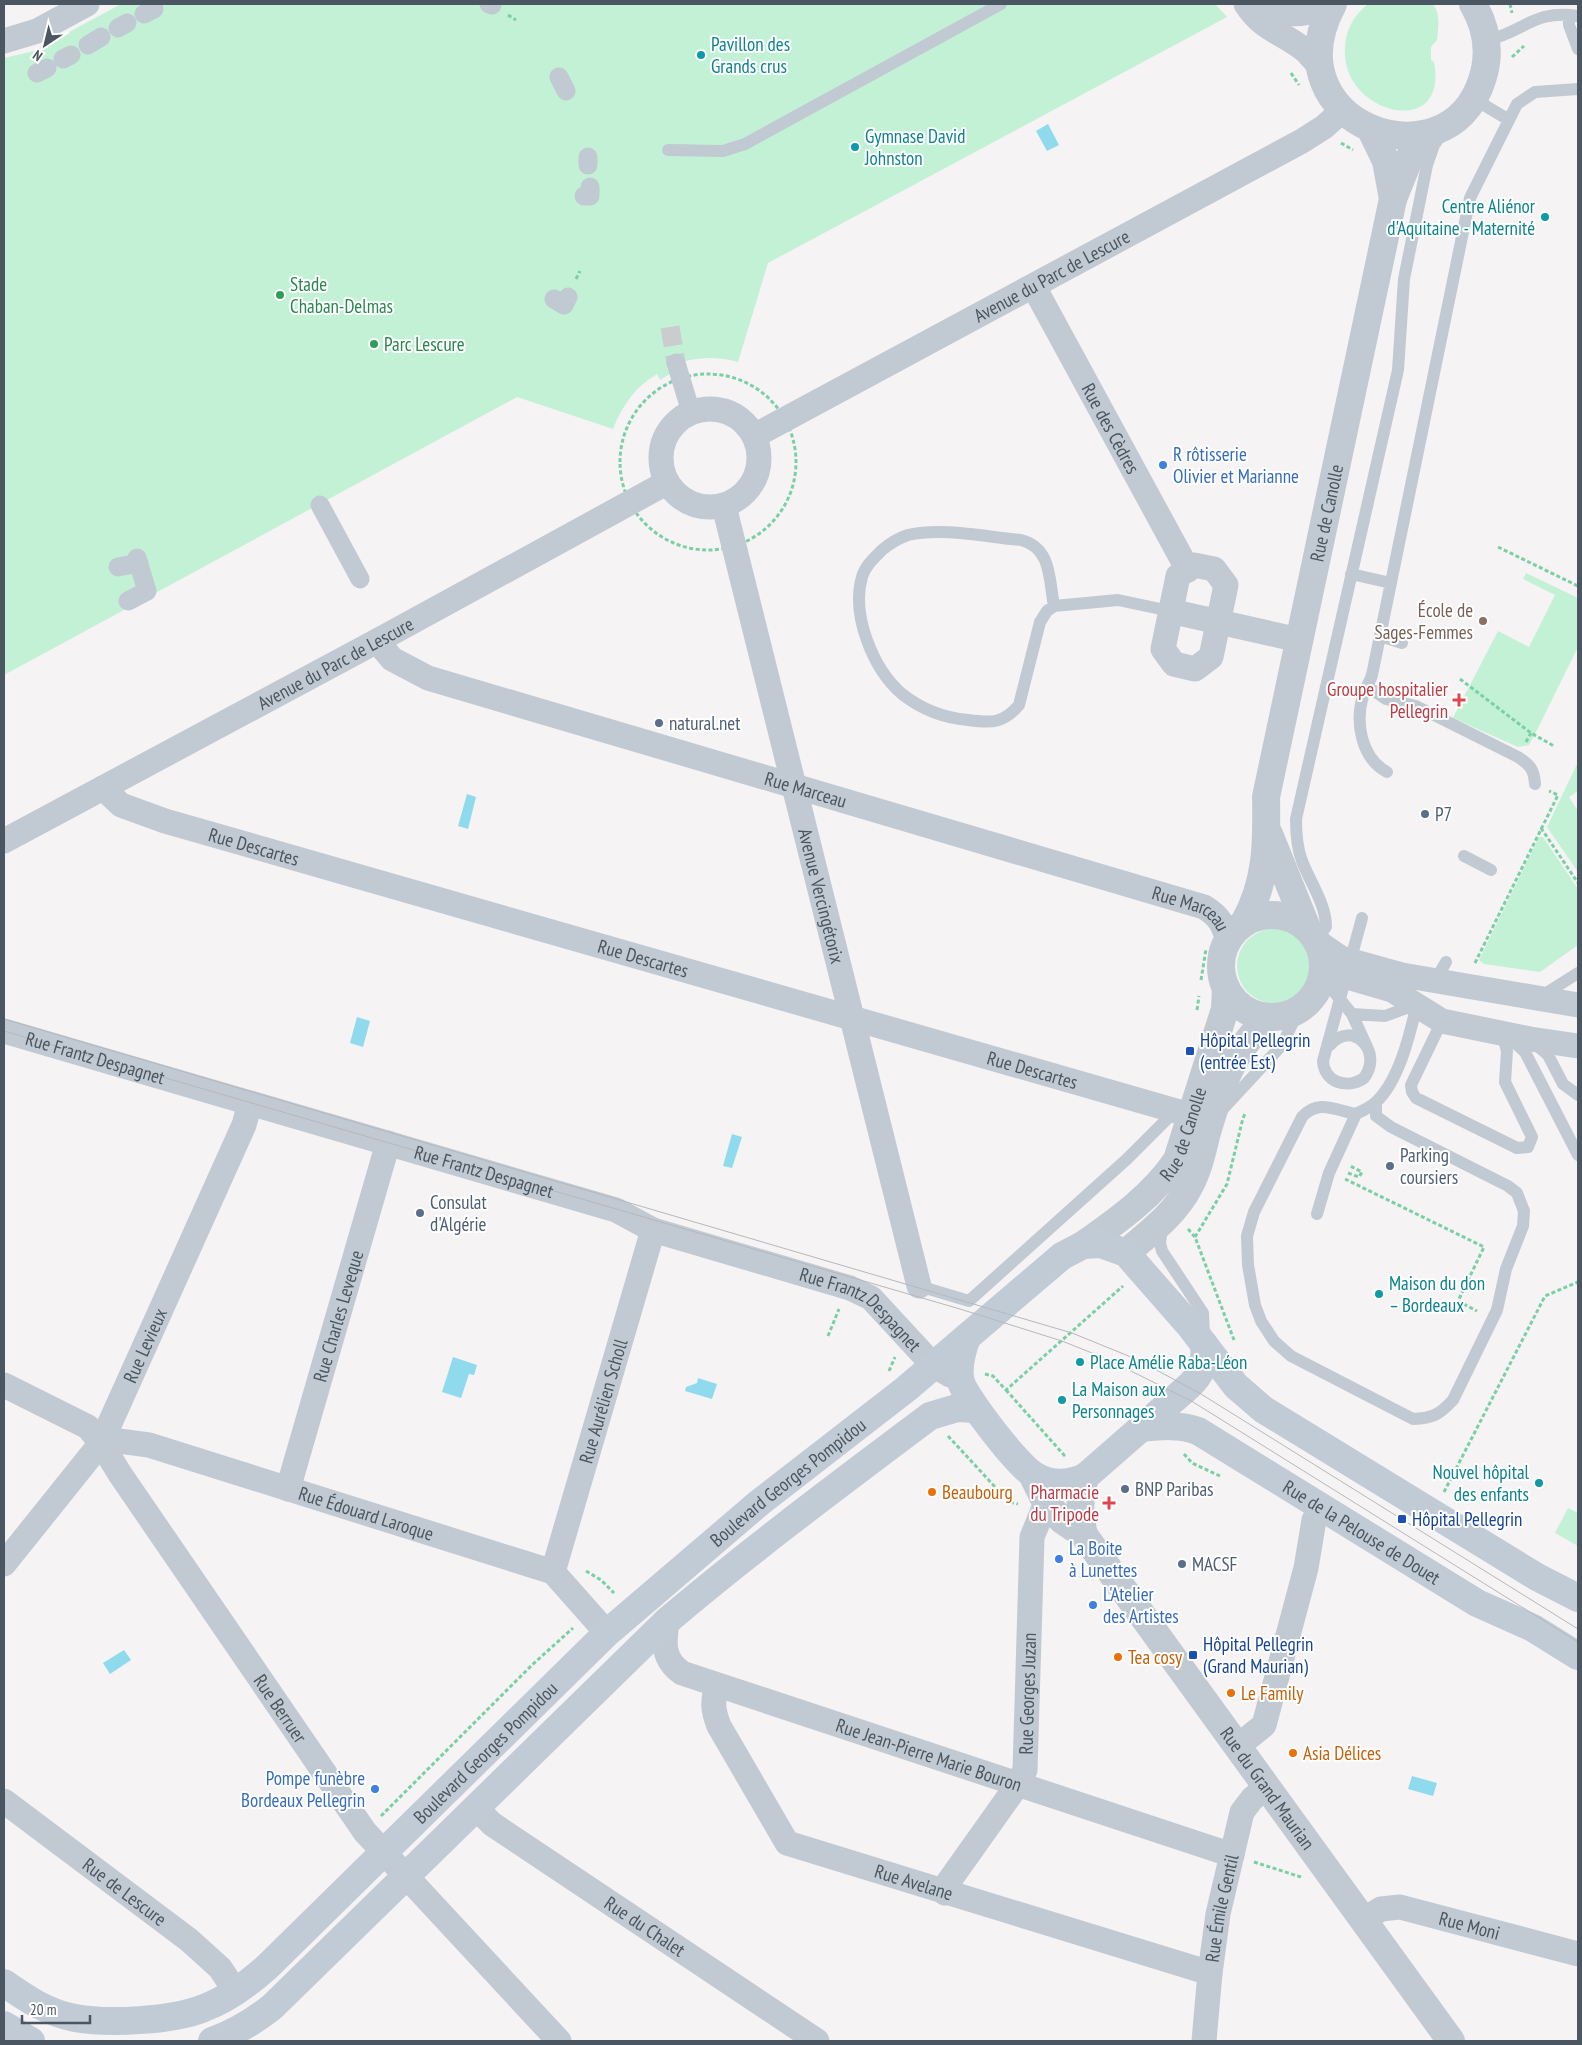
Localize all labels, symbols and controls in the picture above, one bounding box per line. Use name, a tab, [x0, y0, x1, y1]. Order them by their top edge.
north arrow	[20, 20, 70, 70]
place label: Pavillon des Grands crus	[711, 32, 790, 78]
text: N	[29, 46, 46, 65]
marker: Pavillon des Grands crus	[695, 49, 707, 61]
place label: Gymnase David Johnston	[864, 124, 965, 170]
marker: Gymnase David Johnston	[849, 141, 861, 153]
place label: Centre Aliénor d'Aquitaine - Maternité	[1387, 194, 1536, 240]
marker: Centre Aliénor d'Aquitaine - Maternité	[1539, 211, 1551, 223]
street label: Avenue du Parc de Lescure	[970, 224, 1134, 327]
place label: Stade Chaban-Delmas	[290, 272, 393, 318]
marker: Stade Chaban-Delmas	[274, 289, 286, 301]
place label: Parc Lescure	[384, 332, 465, 356]
marker: Parc Lescure	[368, 338, 380, 350]
street label: Rue des Cèdres	[1077, 379, 1145, 478]
place label: R rôtisserie Olivier et Marianne	[1173, 442, 1299, 488]
marker: R rôtisserie Olivier et Marianne	[1157, 459, 1169, 471]
street label: Rue de Canolle	[1304, 462, 1348, 564]
place label: École de Sages-Femmes	[1375, 598, 1473, 644]
street label: Avenue du Parc de Lescure	[253, 611, 418, 715]
marker: École de Sages-Femmes	[1477, 615, 1489, 627]
place label: Groupe hospitalier Pellegrin	[1327, 677, 1449, 723]
marker: Groupe hospitalier Pellegrin	[1452, 693, 1466, 707]
place label: natural.net	[669, 711, 741, 735]
marker: natural.net	[653, 717, 665, 729]
street label: Rue Marceau	[762, 766, 850, 813]
place label: P7	[1435, 802, 1452, 826]
marker: P7	[1419, 808, 1431, 820]
street label: Rue Descartes	[206, 822, 302, 871]
street label: Avenue Vercingétorix	[793, 826, 850, 966]
street label: Rue Marceau	[1149, 880, 1235, 935]
street label: Rue Descartes	[595, 934, 691, 982]
street label: Rue Frantz Despagnet	[23, 1026, 168, 1090]
place label: Hôpital Pellegrin (entrée Est)	[1200, 1028, 1310, 1074]
street label: Rue Descartes	[984, 1045, 1080, 1094]
marker: Hôpital Pellegrin (entrée Est)	[1184, 1045, 1196, 1057]
street label: Rue de Canolle	[1154, 1084, 1211, 1186]
street label: Rue Frantz Despagnet	[412, 1140, 557, 1203]
place label: Parking coursiers	[1400, 1143, 1458, 1189]
marker: Parking coursiers	[1384, 1160, 1396, 1172]
place label: Consulat d'Algérie	[430, 1190, 487, 1236]
marker: Consulat d'Algérie	[414, 1207, 426, 1219]
street label: Rue Charles Leveque	[308, 1247, 368, 1385]
street label: Rue Frantz Despagnet	[797, 1262, 927, 1357]
place label: Maison du don – Bordeaux	[1389, 1271, 1485, 1317]
marker: Maison du don – Bordeaux	[1373, 1288, 1385, 1300]
street label: Rue Levieux	[118, 1304, 172, 1387]
street label: Rue Aurélien Scholl	[573, 1336, 633, 1466]
place label: Place Amélie Raba-Léon	[1090, 1350, 1247, 1374]
marker: Place Amélie Raba-Léon	[1074, 1356, 1086, 1368]
place label: La Maison aux Personnages	[1072, 1377, 1166, 1423]
marker: La Maison aux Personnages	[1056, 1394, 1068, 1406]
street label: Boulevard Georges Pompidou	[705, 1413, 870, 1552]
place label: Nouvel hôpital des enfants	[1432, 1460, 1530, 1506]
street label: Rue de la Pelouse de Douet	[1279, 1474, 1445, 1590]
place label: BNP Paribas	[1135, 1477, 1213, 1501]
marker: Nouvel hôpital des enfants	[1533, 1477, 1545, 1489]
place label: Beaubourg	[942, 1480, 1013, 1504]
place label: Pharmacie du Tripode	[1030, 1480, 1099, 1526]
street label: Rue Édouard Laroque	[296, 1481, 437, 1546]
marker: BNP Paribas	[1119, 1483, 1131, 1495]
marker: Beaubourg	[926, 1486, 938, 1498]
marker: Pharmacie du Tripode	[1103, 1497, 1115, 1509]
place label: Hôpital Pellegrin	[1412, 1507, 1522, 1531]
marker: Hôpital Pellegrin	[1396, 1513, 1408, 1525]
place label: La Boite à Lunettes	[1069, 1536, 1137, 1582]
place label: MACSF	[1192, 1552, 1238, 1576]
marker: La Boite à Lunettes	[1053, 1553, 1065, 1565]
marker: MACSF	[1176, 1558, 1188, 1570]
place label: L'Atelier des Artistes	[1103, 1582, 1179, 1628]
marker: L'Atelier des Artistes	[1087, 1599, 1099, 1611]
street label: Rue Georges Juzan	[1013, 1632, 1041, 1755]
place label: Hôpital Pellegrin (Grand Maurian)	[1203, 1632, 1313, 1678]
place label: Tea cosy	[1128, 1645, 1183, 1669]
marker: Hôpital Pellegrin (Grand Maurian)	[1187, 1649, 1199, 1661]
marker: Tea cosy	[1112, 1651, 1124, 1663]
street label: Rue Berruer	[249, 1670, 313, 1748]
street label: Boulevard Georges Pompidou	[408, 1676, 562, 1829]
place label: Le Family	[1241, 1681, 1304, 1705]
marker: Le Family	[1225, 1687, 1237, 1699]
street label: Rue Jean-Pierre Marie Bouron	[833, 1713, 1025, 1797]
street label: Rue du Grand Maurian	[1215, 1722, 1320, 1854]
place label: Asia Délices	[1303, 1741, 1381, 1765]
marker: Asia Délices	[1287, 1747, 1299, 1759]
place label: Pompe funèbre Bordeaux Pellegrin	[241, 1766, 365, 1812]
marker: Pompe funèbre Bordeaux Pellegrin	[369, 1783, 381, 1795]
street label: Rue Émile Gentil	[1200, 1851, 1244, 1964]
street label: Rue de Lescure	[78, 1852, 172, 1931]
street label: Rue Avelane	[872, 1859, 956, 1905]
street label: Rue du Chalet	[600, 1891, 691, 1962]
street label: Rue Moni	[1436, 1906, 1502, 1945]
scale bar	[22, 1992, 90, 2024]
text: 20 m	[30, 2000, 56, 2019]

